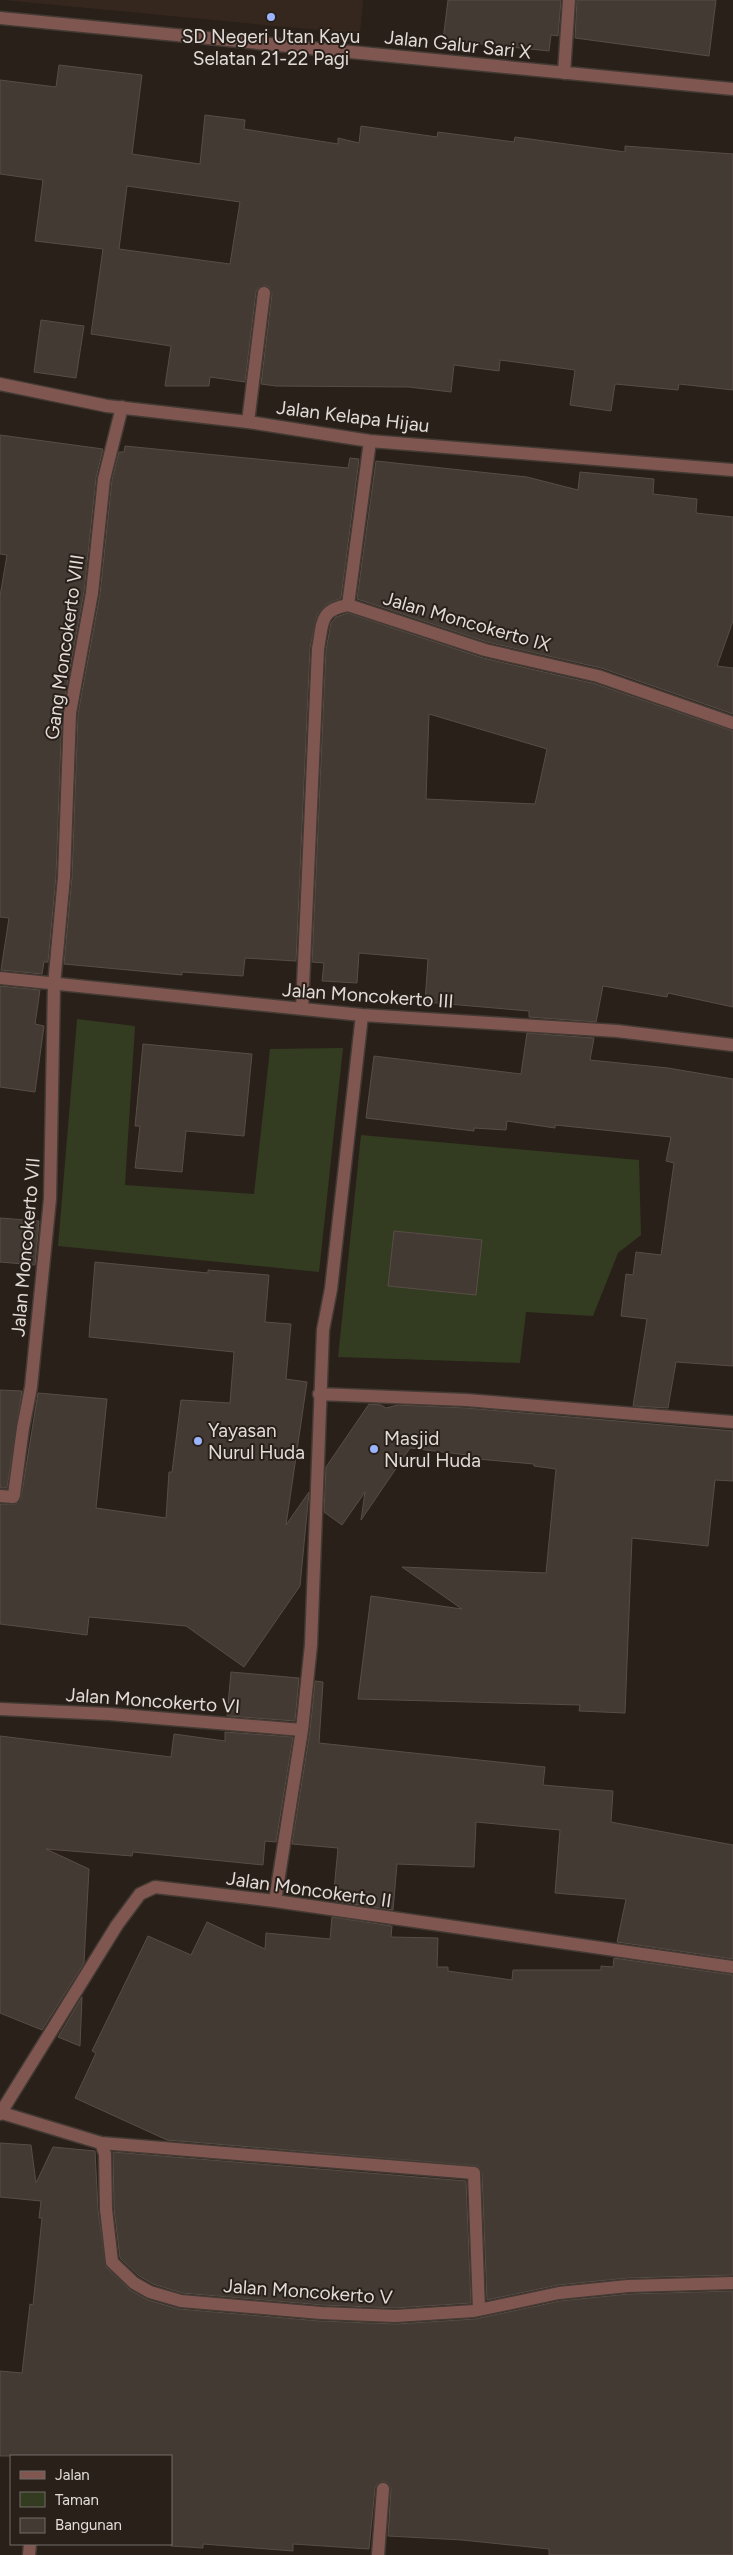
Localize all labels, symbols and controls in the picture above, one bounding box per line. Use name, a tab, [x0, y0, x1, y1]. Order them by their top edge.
marker: SD Negeri Utan Kayu Selatan 21-22 Pagi	[265, 11, 277, 23]
place label: SD Negeri Utan Kayu Selatan 21-22 Pagi	[182, 25, 360, 70]
street label: Jalan Galur Sari X	[384, 25, 533, 64]
street label: Jalan Kelapa Hijau	[275, 396, 431, 437]
street label: Gang Moncokerto VIII	[40, 553, 89, 741]
street label: Jalan Moncokerto IX	[380, 587, 554, 656]
street label: Jalan Moncokerto III	[281, 978, 454, 1013]
street label: Jalan Moncokerto VII	[6, 1157, 45, 1338]
place label: Yayasan Nurul Huda	[208, 1419, 305, 1464]
place label: Masjid Nurul Huda	[384, 1427, 481, 1472]
marker: Yayasan Nurul Huda	[192, 1435, 204, 1447]
marker: Masjid Nurul Huda	[368, 1443, 380, 1455]
street label: Jalan Moncokerto VI	[65, 1683, 241, 1718]
street label: Jalan Moncokerto II	[225, 1867, 393, 1912]
street label: Jalan Moncokerto V	[223, 2274, 393, 2309]
legend	[10, 2455, 172, 2545]
text: Jalan	[55, 2466, 90, 2484]
text: Taman	[55, 2491, 99, 2509]
text: Bangunan	[55, 2516, 122, 2534]

